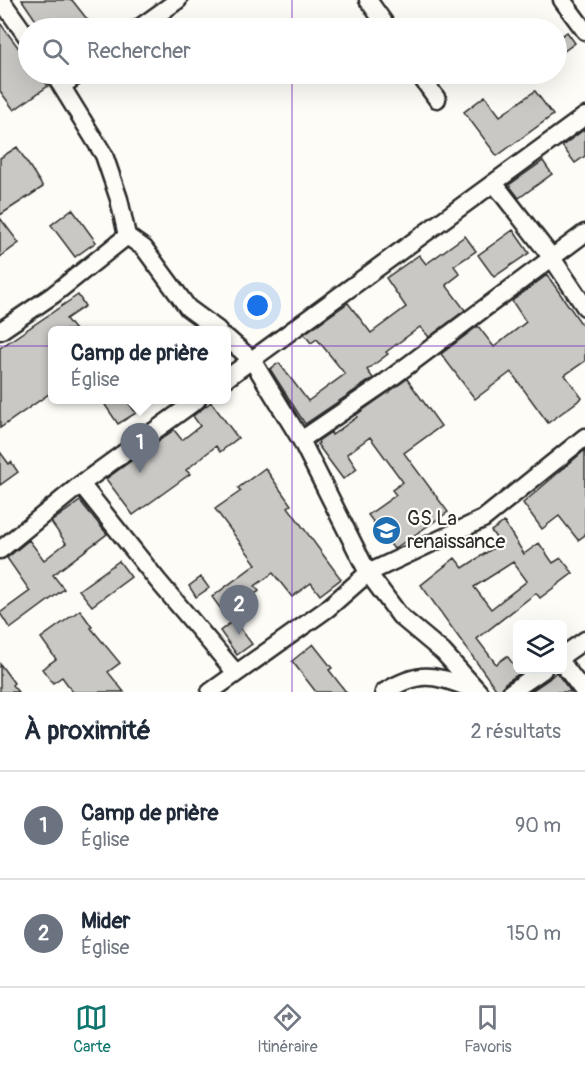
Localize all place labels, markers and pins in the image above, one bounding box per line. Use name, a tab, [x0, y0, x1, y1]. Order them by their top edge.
pin: 1	[120, 424, 160, 473]
place label: GS La renaissance	[407, 506, 505, 554]
school or university icon: GS La renaissance	[370, 514, 402, 546]
pin: 2	[220, 586, 258, 635]

